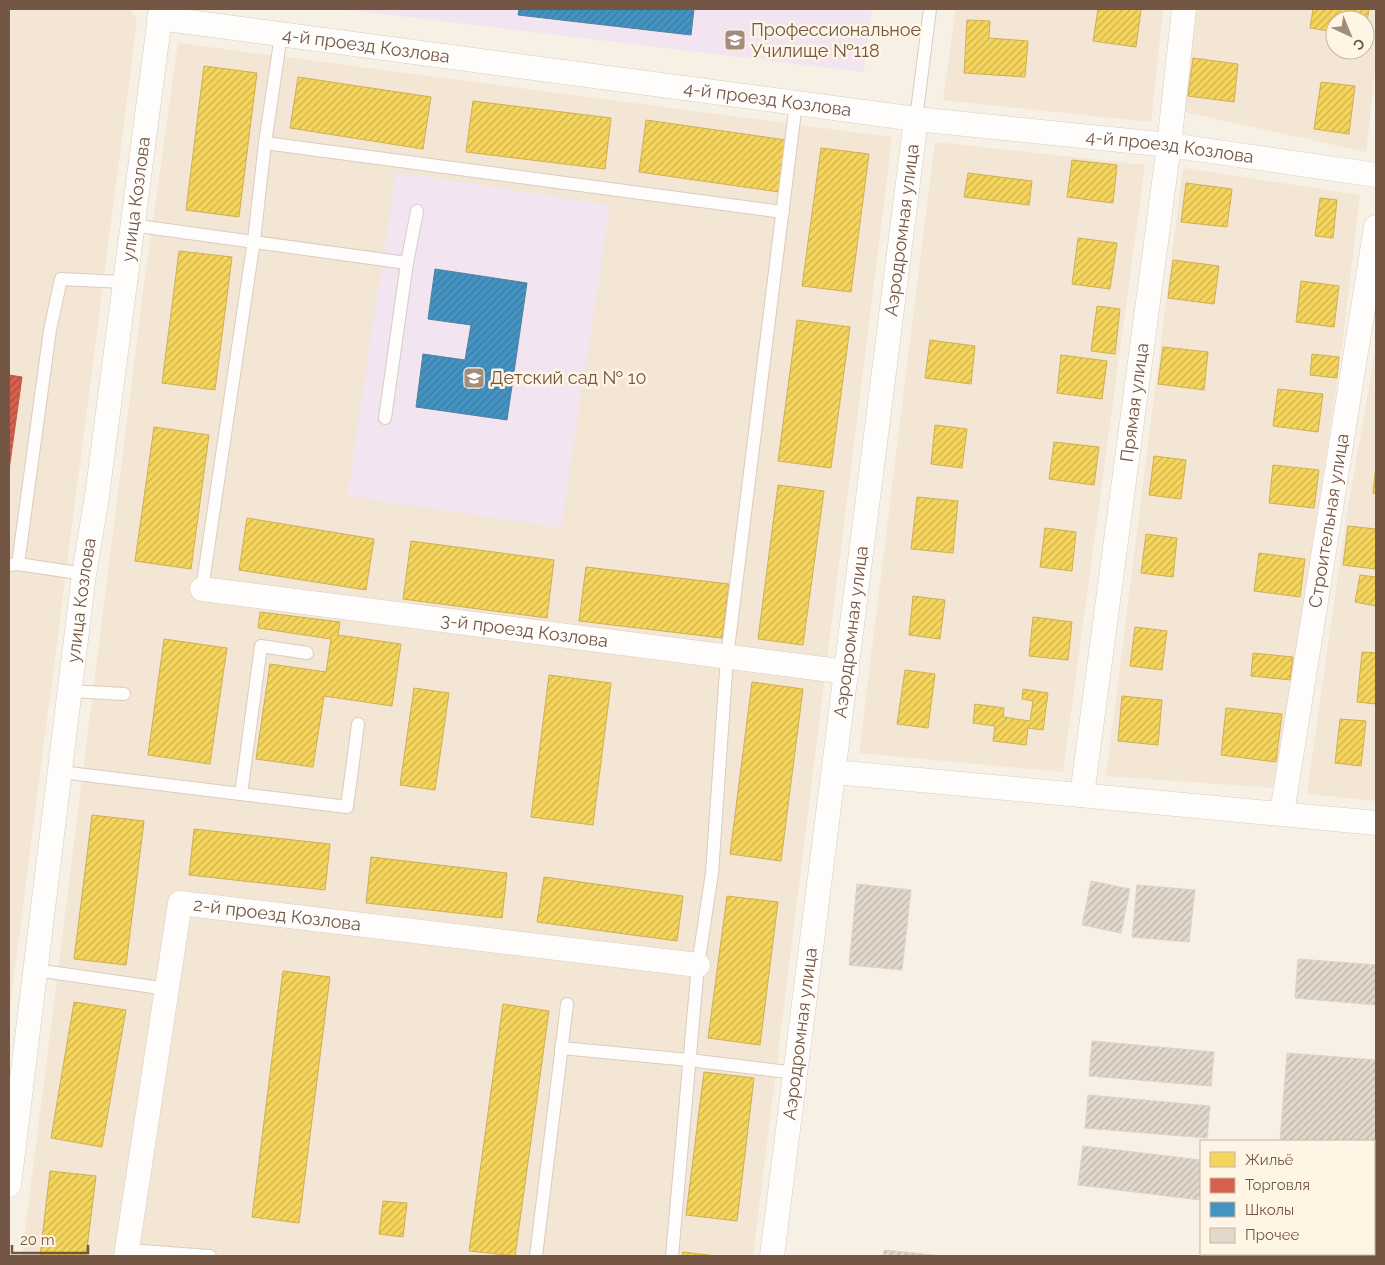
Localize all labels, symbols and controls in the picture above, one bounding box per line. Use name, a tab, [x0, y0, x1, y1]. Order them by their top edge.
north arrow	[1325, 10, 1375, 60]
place label: Профессиональное Училище №118	[751, 19, 921, 61]
street label: 4-й проезд Козлова	[281, 24, 451, 67]
school or university icon: Профессиональное Училище №118	[723, 28, 747, 52]
text: С	[1350, 35, 1368, 54]
street label: 4-й проезд Козлова	[683, 77, 853, 120]
street label: 4-й проезд Козлова	[1085, 126, 1255, 167]
street label: улица Козлова	[117, 135, 154, 263]
street label: Аэродромная улица	[880, 143, 923, 318]
street label: Прямая улица	[1116, 342, 1152, 463]
school or university icon: Детский сад № 10	[462, 366, 486, 390]
place label: Детский сад № 10	[490, 367, 646, 388]
street label: Строительная улица	[1304, 432, 1353, 609]
street label: улица Козлова	[62, 536, 100, 664]
street label: Аэродромная улица	[829, 545, 872, 719]
street label: 3-й проезд Козлова	[439, 609, 609, 651]
street label: 2-й проезд Козлова	[192, 894, 362, 935]
street label: Аэродромная улица	[778, 946, 821, 1121]
legend	[1200, 1140, 1375, 1255]
text: Жильё	[1245, 1151, 1294, 1169]
text: Торговля	[1245, 1176, 1310, 1194]
text: Школы	[1245, 1201, 1294, 1219]
scale bar	[12, 1222, 89, 1254]
text: Прочее	[1245, 1226, 1299, 1244]
text: 20 m	[20, 1231, 55, 1249]

